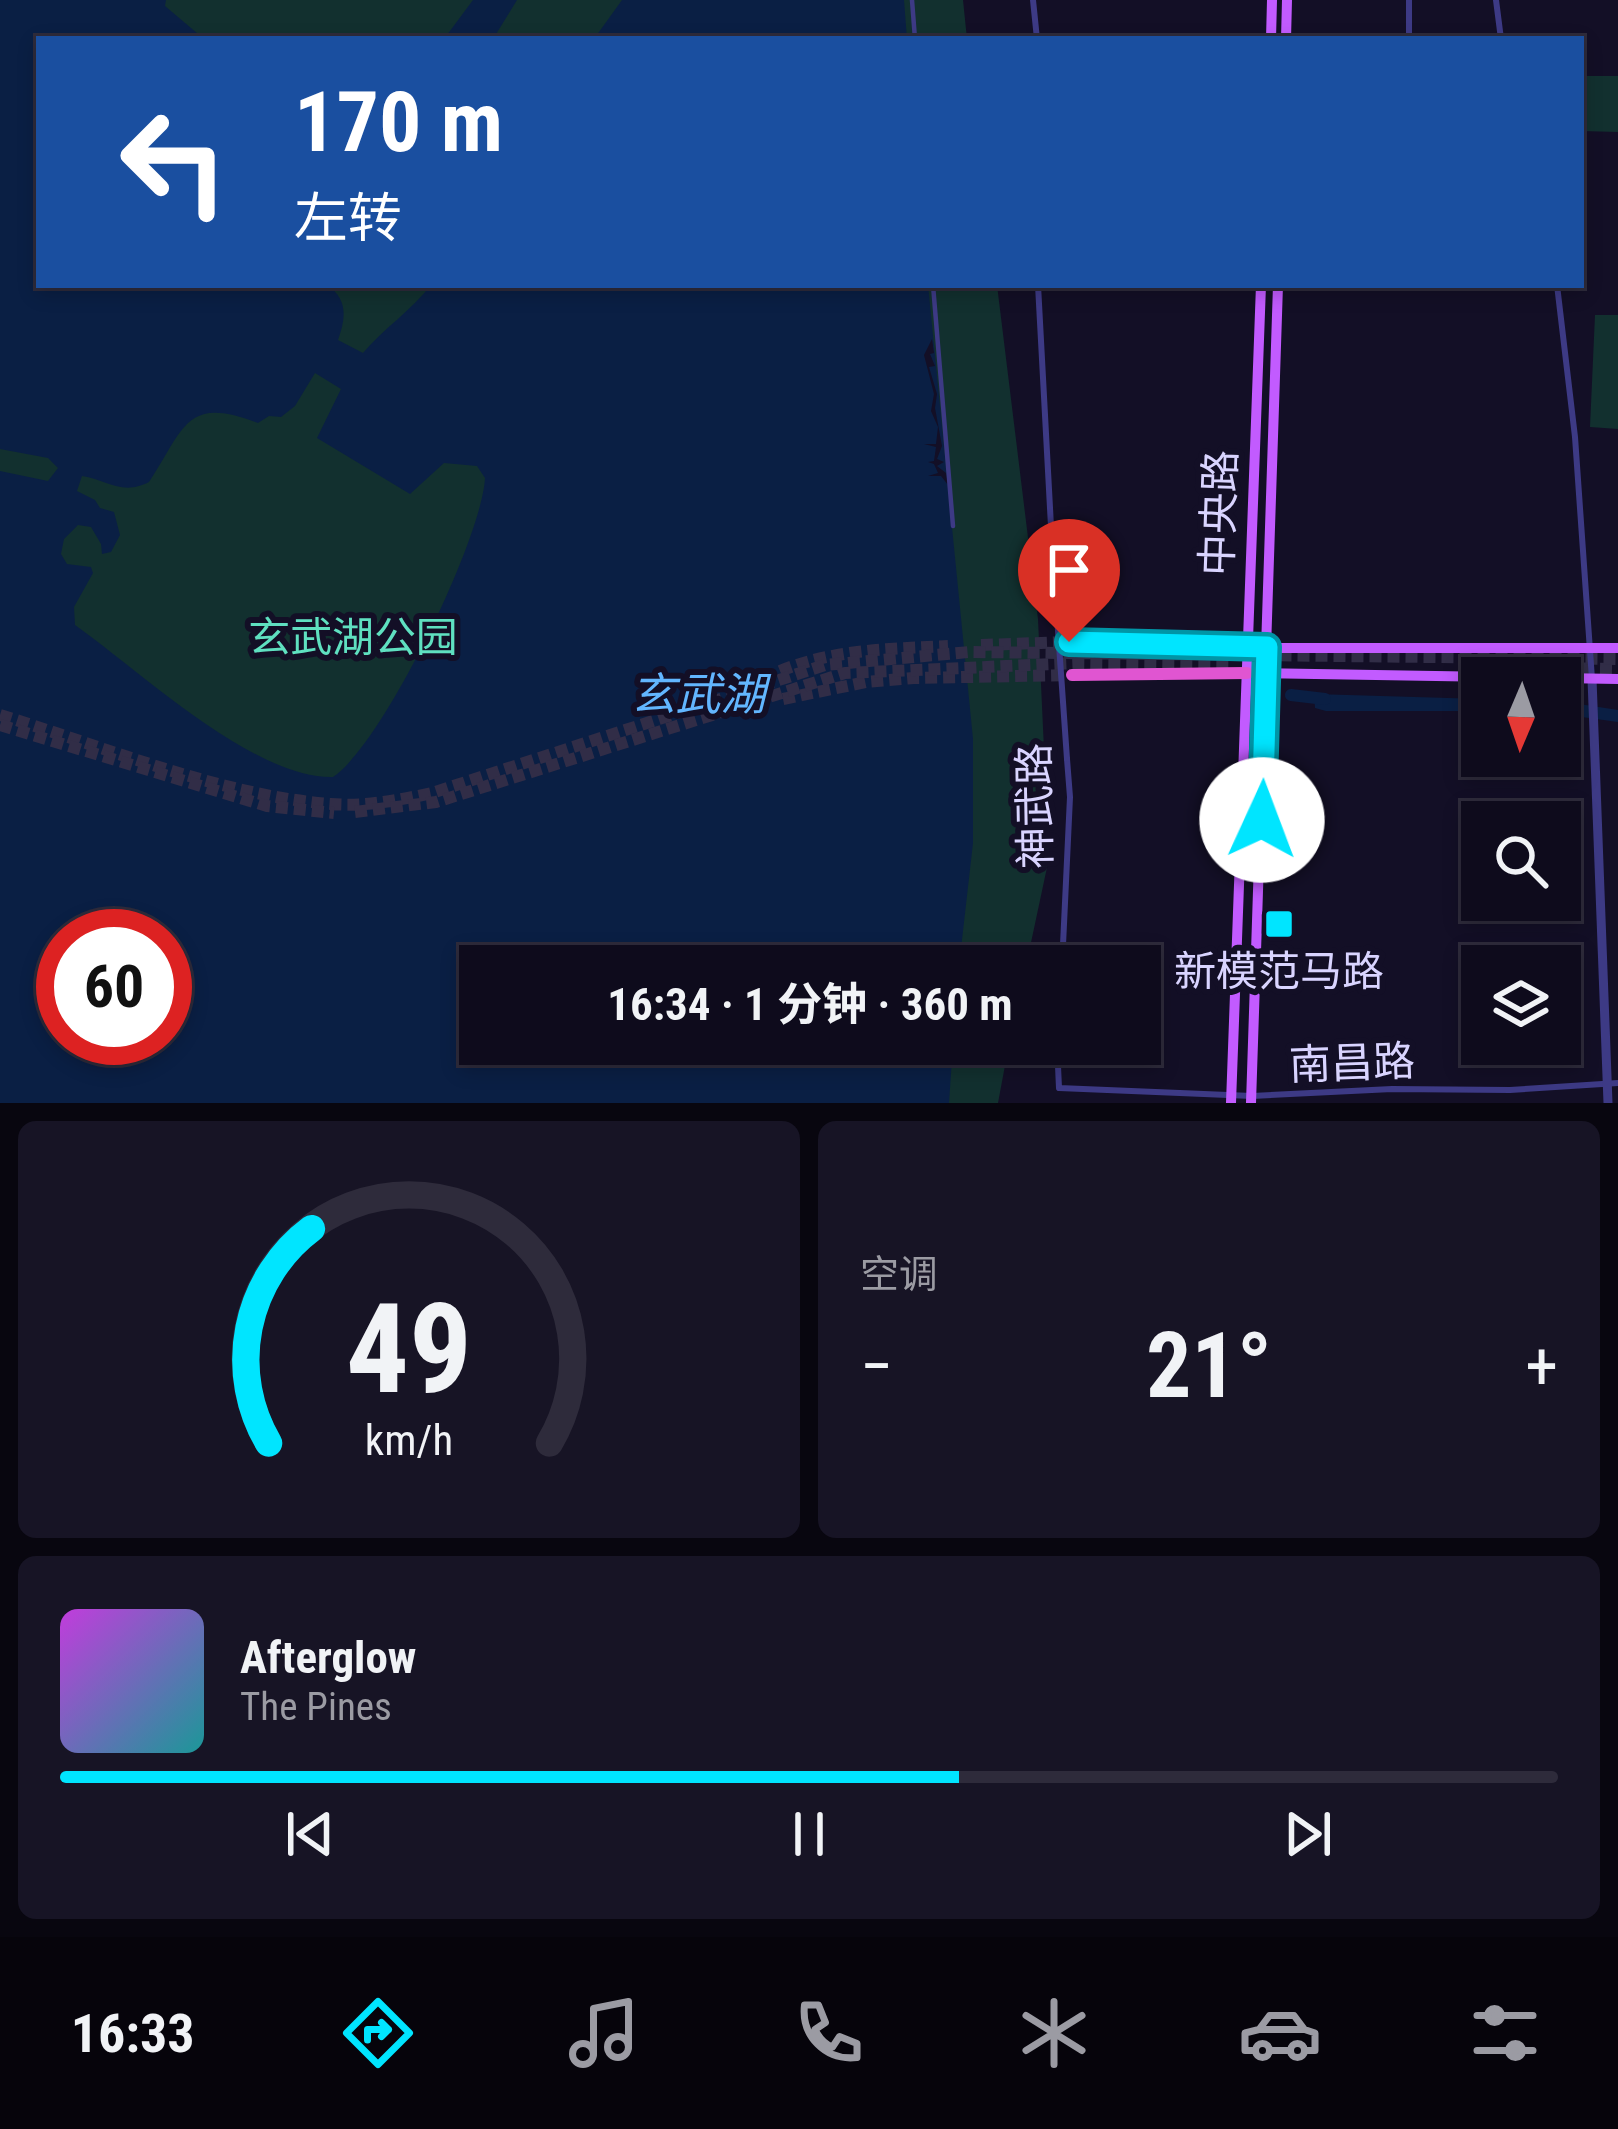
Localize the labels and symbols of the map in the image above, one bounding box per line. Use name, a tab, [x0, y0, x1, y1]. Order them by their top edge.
street label: 中央路	[1192, 449, 1246, 577]
pin	[1018, 519, 1120, 642]
park label: 玄武湖公园	[248, 613, 458, 662]
north arrow	[1461, 657, 1581, 777]
water label: 玄武湖	[630, 668, 771, 721]
street label: 神武路	[1009, 743, 1061, 869]
position arrow	[1199, 757, 1325, 883]
marker: 新模范马路	[1263, 908, 1295, 940]
speed limit sign: 60	[36, 909, 192, 1065]
place label: 新模范马路	[1174, 947, 1384, 996]
street label: 南昌路	[1288, 1036, 1416, 1090]

